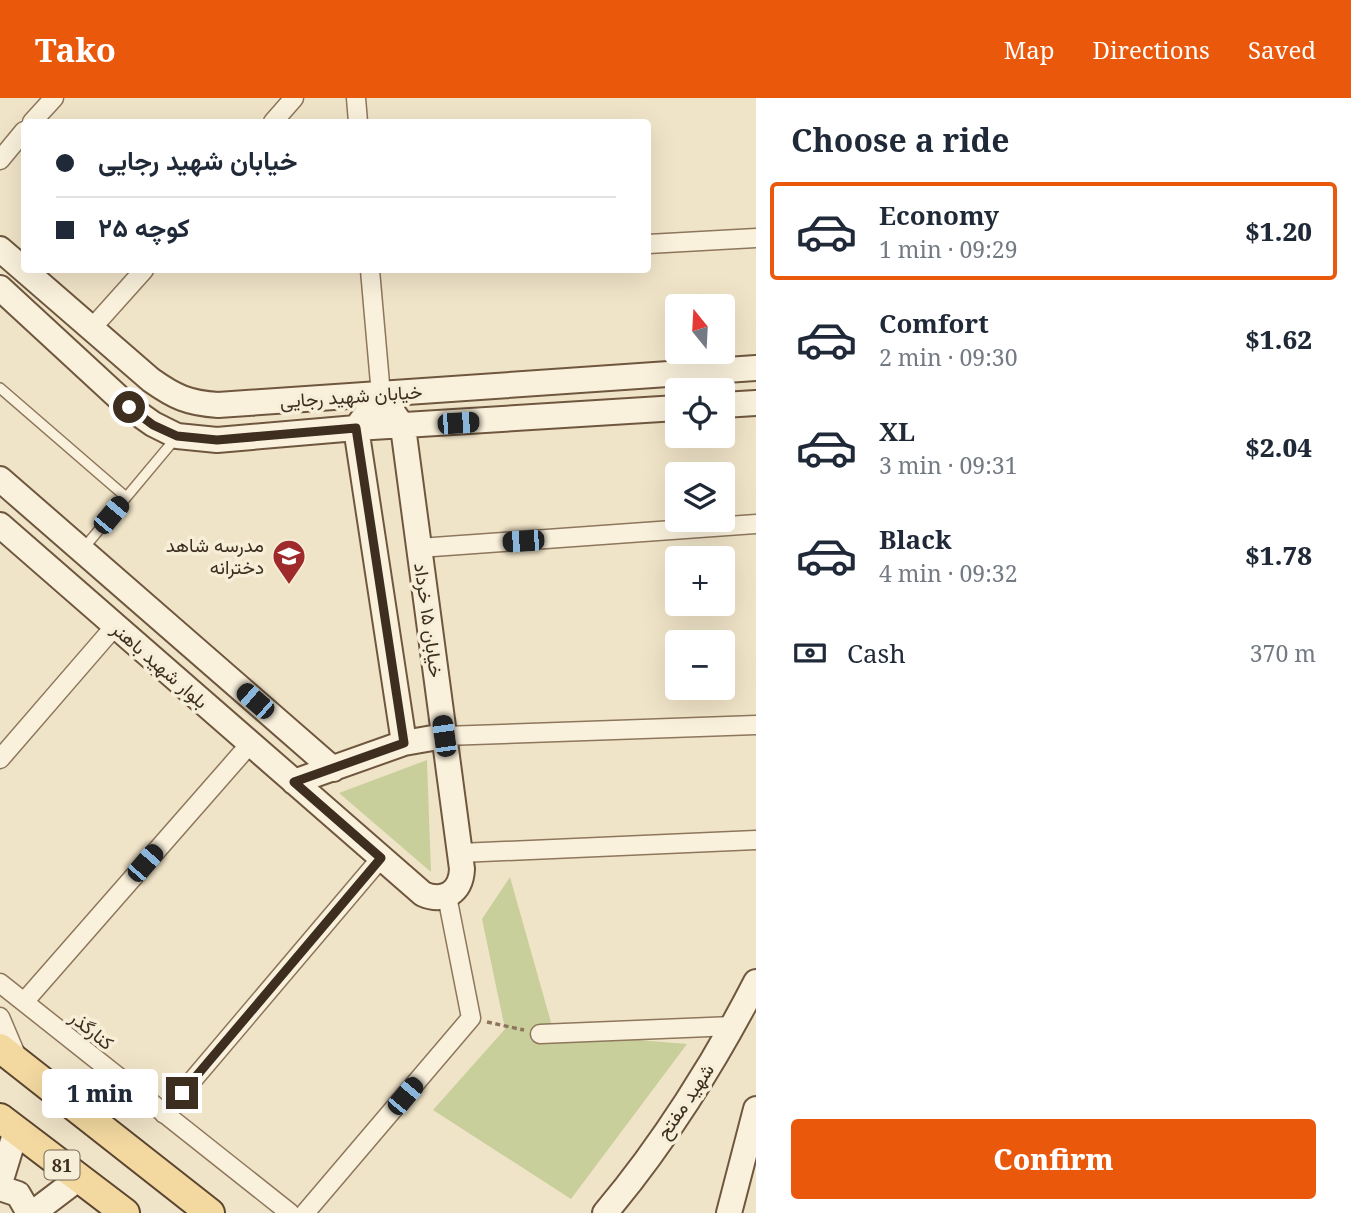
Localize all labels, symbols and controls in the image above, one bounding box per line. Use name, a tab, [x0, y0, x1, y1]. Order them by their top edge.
text: Tako	[35, 27, 116, 72]
text: Map	[1004, 33, 1055, 66]
text: Directions	[1093, 33, 1210, 66]
text: Saved	[1248, 33, 1316, 66]
text: Choose a ride	[791, 118, 1010, 161]
text: خیابان شهید رجایی	[98, 142, 297, 178]
text: Economy	[879, 197, 999, 233]
icon: car	[795, 200, 858, 263]
text: کوچه ۲۵	[98, 209, 190, 245]
text: $1.20	[1245, 213, 1312, 249]
text: 1 min · 09:29	[879, 233, 1017, 265]
north arrow	[665, 294, 735, 364]
map controls	[665, 294, 735, 700]
text: Comfort	[879, 305, 989, 341]
icon: car	[795, 308, 858, 371]
text: $1.62	[1245, 321, 1312, 357]
text: 2 min · 09:30	[879, 341, 1017, 373]
street label: خیابان شهید رجایی	[279, 378, 423, 414]
button: locate	[665, 378, 735, 448]
route start	[113, 391, 145, 423]
car	[437, 411, 480, 435]
text: XL	[879, 413, 915, 449]
icon: car	[795, 416, 858, 479]
text: $2.04	[1245, 429, 1312, 465]
text: 3 min · 09:31	[879, 449, 1017, 481]
button: layers	[665, 462, 735, 532]
car	[90, 492, 133, 538]
text: Black	[879, 521, 952, 557]
icon: car	[795, 524, 858, 587]
car	[502, 529, 545, 553]
place label: مدرسه شاهد دخترانه	[166, 532, 264, 580]
school or university icon: مدرسه شاهد دخترانه	[270, 537, 308, 586]
text: $1.78	[1245, 537, 1312, 573]
button: +	[665, 546, 735, 616]
text: 4 min · 09:32	[879, 557, 1017, 589]
street label: خیابان ۱۵ خرداد	[408, 561, 450, 679]
street label: بلوار شهید باهنر	[105, 615, 214, 714]
button: −	[665, 630, 735, 700]
icon: cash	[791, 634, 829, 672]
text: Cash	[847, 635, 906, 671]
text: 370 m	[1250, 637, 1316, 669]
car	[233, 679, 278, 723]
car	[431, 714, 458, 758]
car	[124, 840, 167, 886]
street label: کنارگذر	[64, 1004, 119, 1056]
street label: شهید مفتح	[650, 1058, 721, 1144]
callout: 1 min	[42, 1068, 158, 1118]
car	[384, 1073, 427, 1119]
text: 1 min	[67, 1077, 133, 1109]
route end	[166, 1077, 198, 1109]
button: Confirm	[791, 1119, 1316, 1199]
road number: 81	[44, 1150, 80, 1180]

